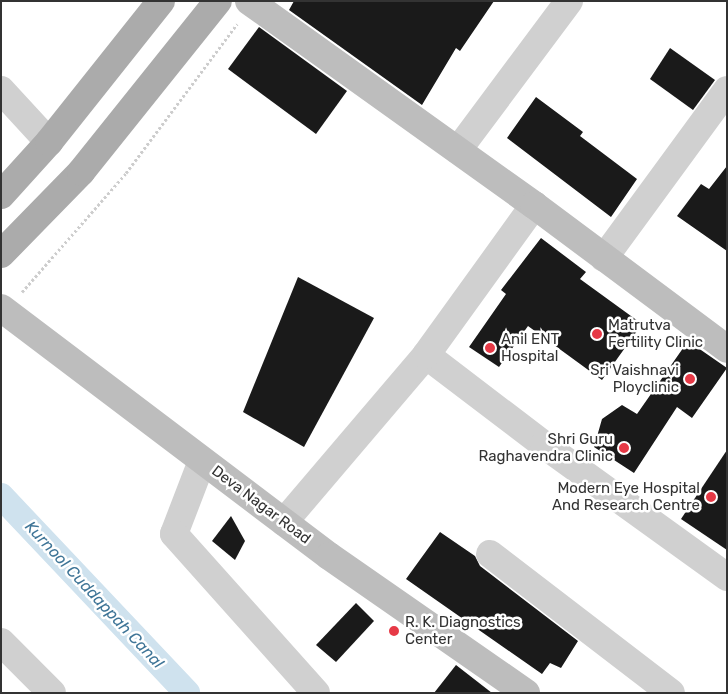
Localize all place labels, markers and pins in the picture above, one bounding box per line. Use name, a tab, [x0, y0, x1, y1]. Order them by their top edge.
place label: Matrutva Fertility Clinic	[608, 316, 704, 351]
marker: Matrutva Fertility Clinic	[590, 327, 604, 341]
place label: Anil ENT Hospital	[501, 330, 559, 365]
marker: Anil ENT Hospital	[483, 341, 497, 355]
place label: Sri Vaishnavi Ployclinic	[590, 361, 679, 396]
marker: Sri Vaishnavi Ployclinic	[683, 372, 697, 386]
place label: Shri Guru Raghavendra Clinic	[478, 430, 613, 465]
marker: Shri Guru Raghavendra Clinic	[617, 441, 631, 455]
place label: Modern Eye Hospital And Research Centre	[552, 479, 700, 514]
marker: Modern Eye Hospital And Research Centre	[704, 490, 718, 504]
place label: R. K. Diagnostics Center	[405, 613, 521, 648]
marker: R. K. Diagnostics Center	[387, 624, 401, 638]

